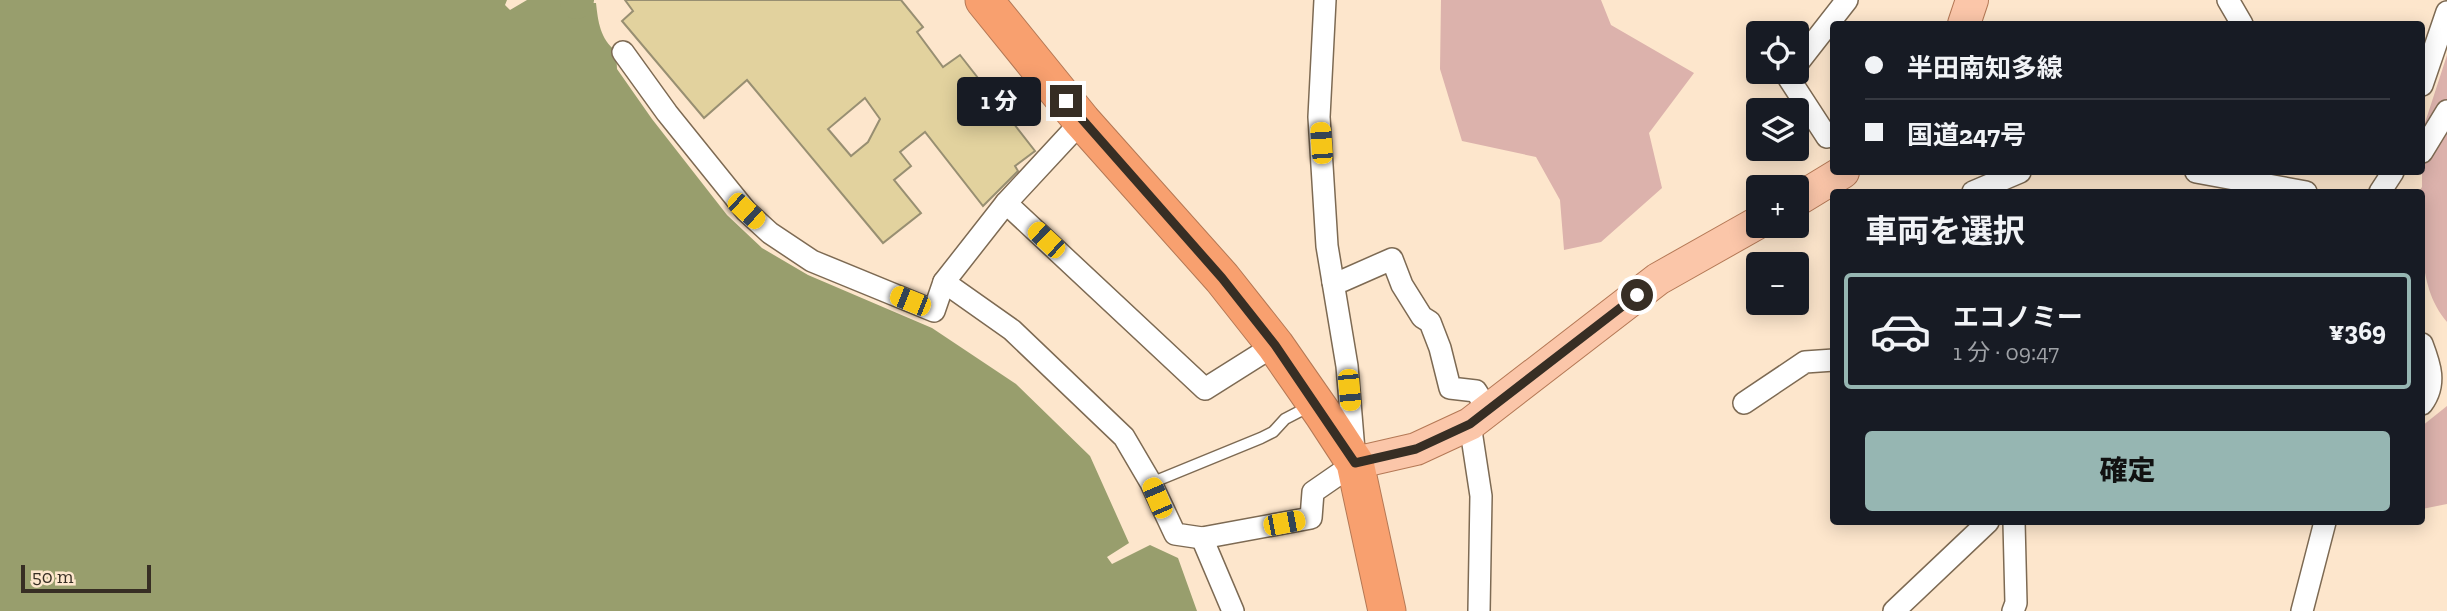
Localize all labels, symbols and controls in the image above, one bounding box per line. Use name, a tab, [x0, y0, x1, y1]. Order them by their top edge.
map controls	[1746, 21, 1809, 315]
button: locate	[1746, 21, 1809, 84]
text: 半田南知多線	[1907, 52, 2063, 84]
callout: 1 分	[958, 76, 1042, 126]
route end	[1050, 85, 1082, 117]
text: 1 分	[981, 87, 1017, 115]
button: layers	[1746, 98, 1809, 161]
text: 国道247号	[1907, 119, 2026, 151]
car	[1310, 121, 1333, 165]
button: +	[1746, 175, 1809, 238]
car	[724, 189, 769, 233]
text: 車両を選択	[1865, 212, 2025, 250]
car	[1024, 218, 1069, 262]
button: −	[1746, 252, 1809, 315]
route start	[1621, 279, 1653, 311]
car	[887, 283, 934, 319]
icon: car	[1869, 300, 1932, 363]
text: エコノミー	[1953, 301, 2083, 333]
text: ¥369	[2329, 315, 2386, 347]
text: 1 分 · 09:47	[1953, 338, 2059, 366]
car	[1337, 368, 1362, 412]
button: 確定	[1865, 431, 2390, 511]
car	[1140, 475, 1175, 521]
car	[1262, 509, 1307, 537]
scale bar	[21, 562, 150, 594]
text: 50 m	[32, 565, 73, 588]

